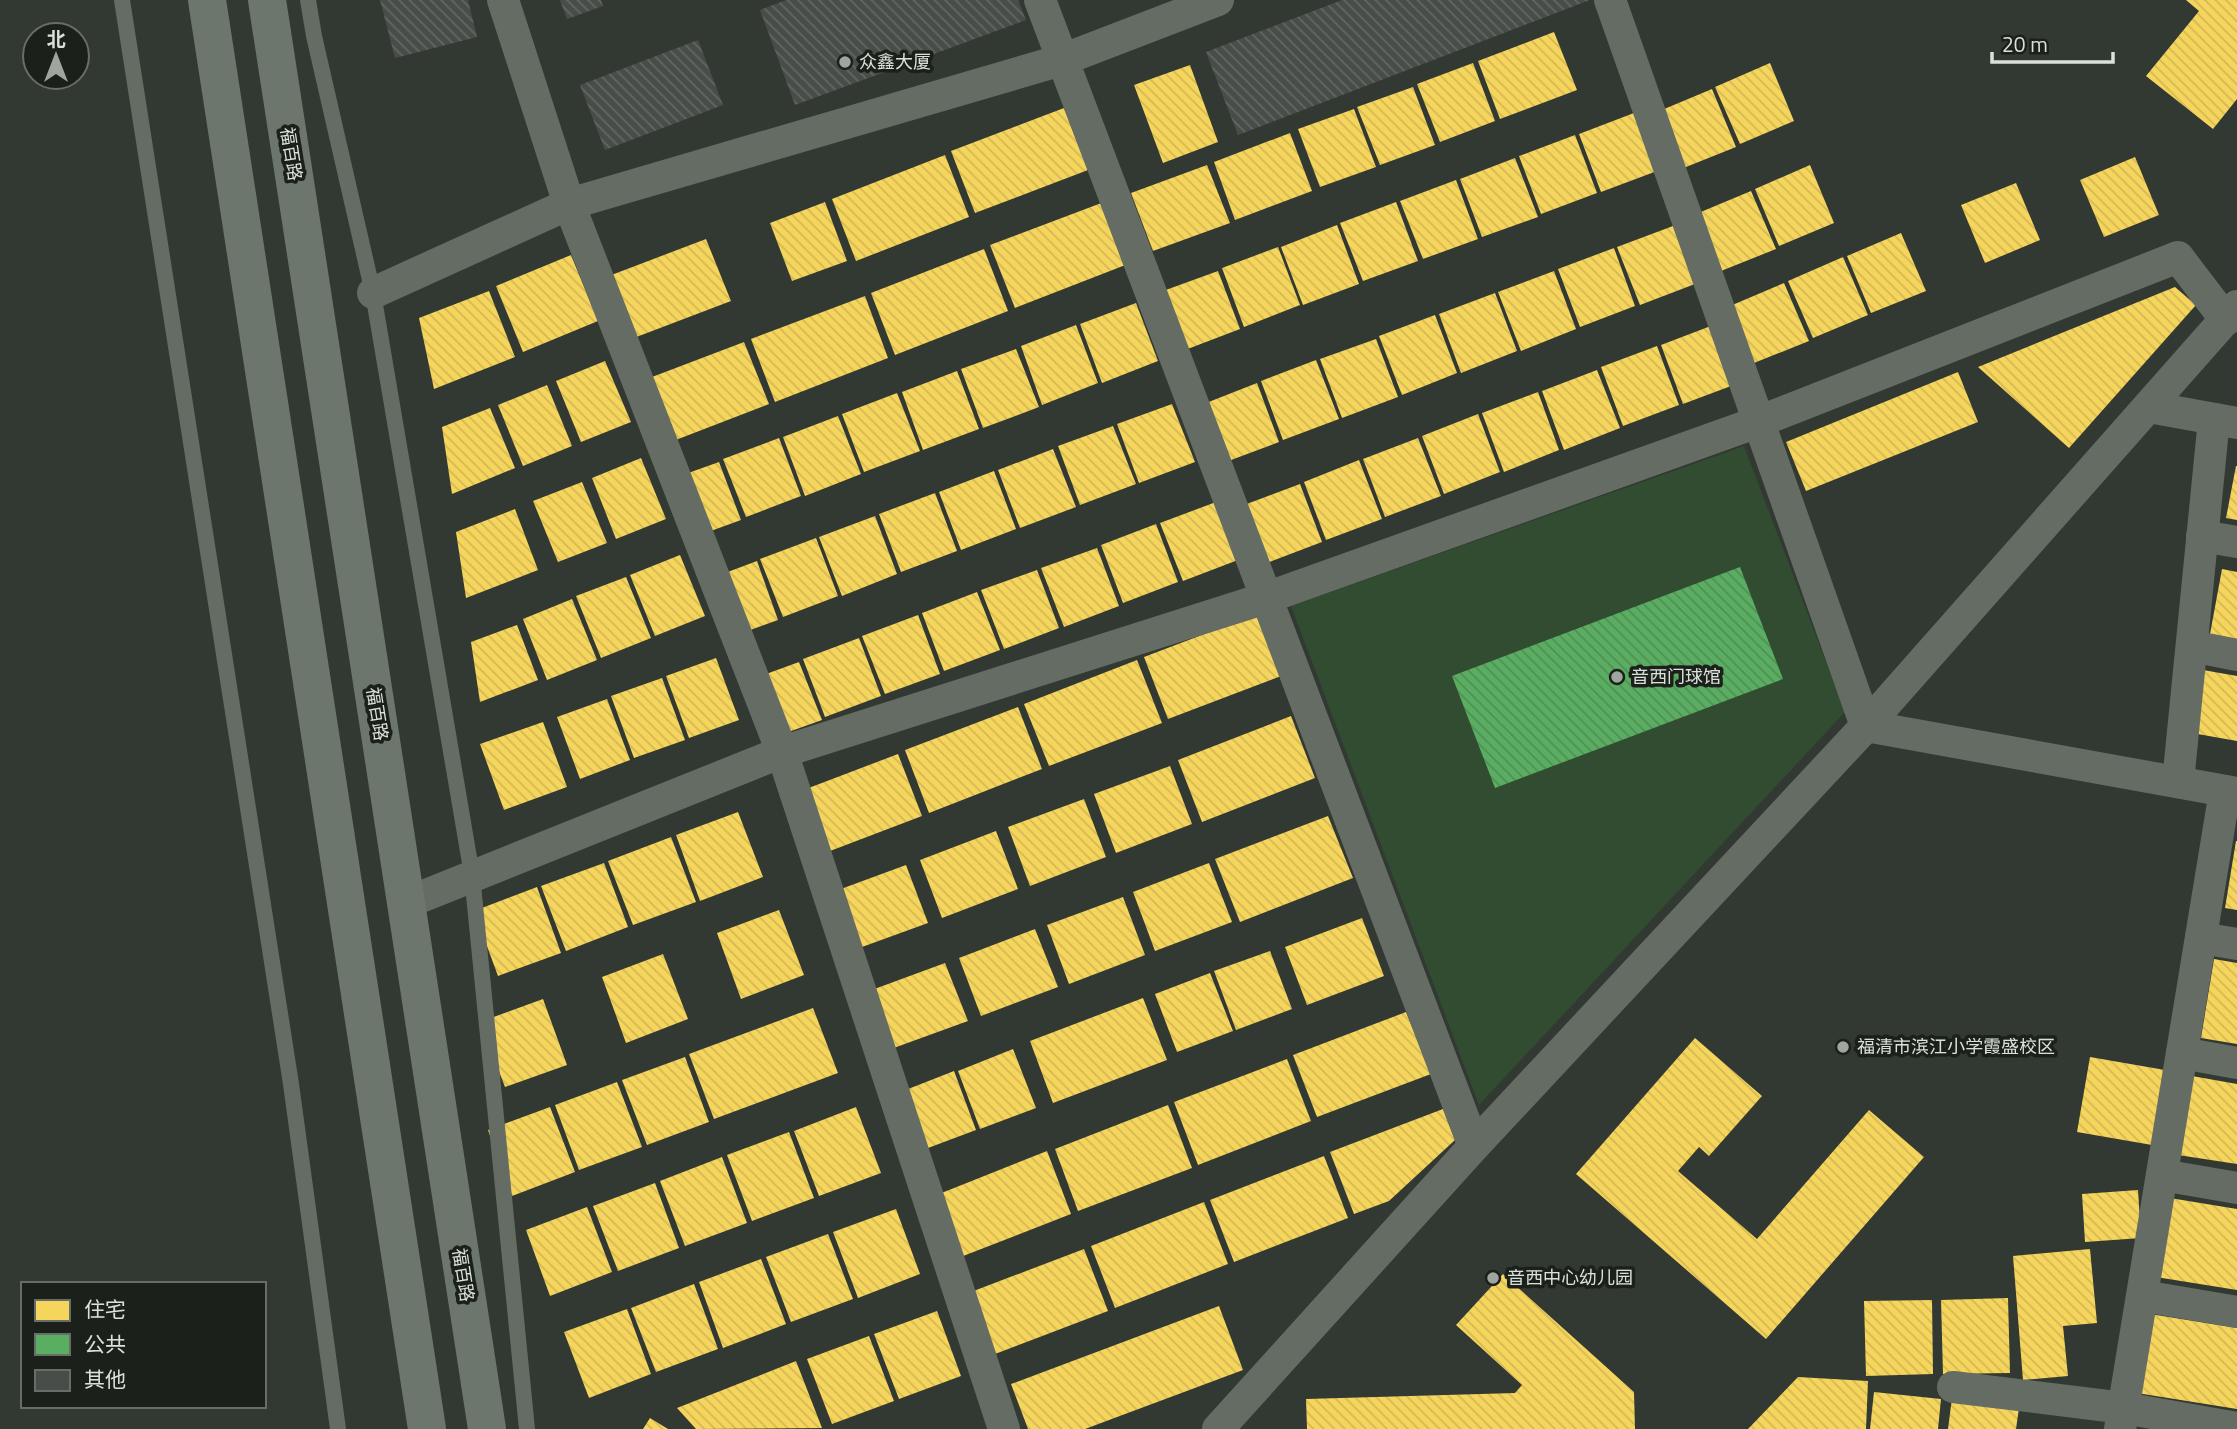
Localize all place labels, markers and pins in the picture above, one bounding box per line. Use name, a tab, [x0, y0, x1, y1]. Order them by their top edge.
place label: 众鑫大厦	[859, 48, 931, 75]
marker: 众鑫大厦	[837, 54, 853, 70]
place label: 音西门球馆	[1631, 663, 1721, 690]
marker: 音西门球馆	[1609, 669, 1625, 685]
place label: 福清市滨江小学霞盛校区	[1857, 1033, 2055, 1060]
marker: 福清市滨江小学霞盛校区	[1835, 1039, 1851, 1055]
place label: 音西中心幼儿园	[1507, 1264, 1633, 1291]
marker: 音西中心幼儿园	[1485, 1270, 1501, 1286]

